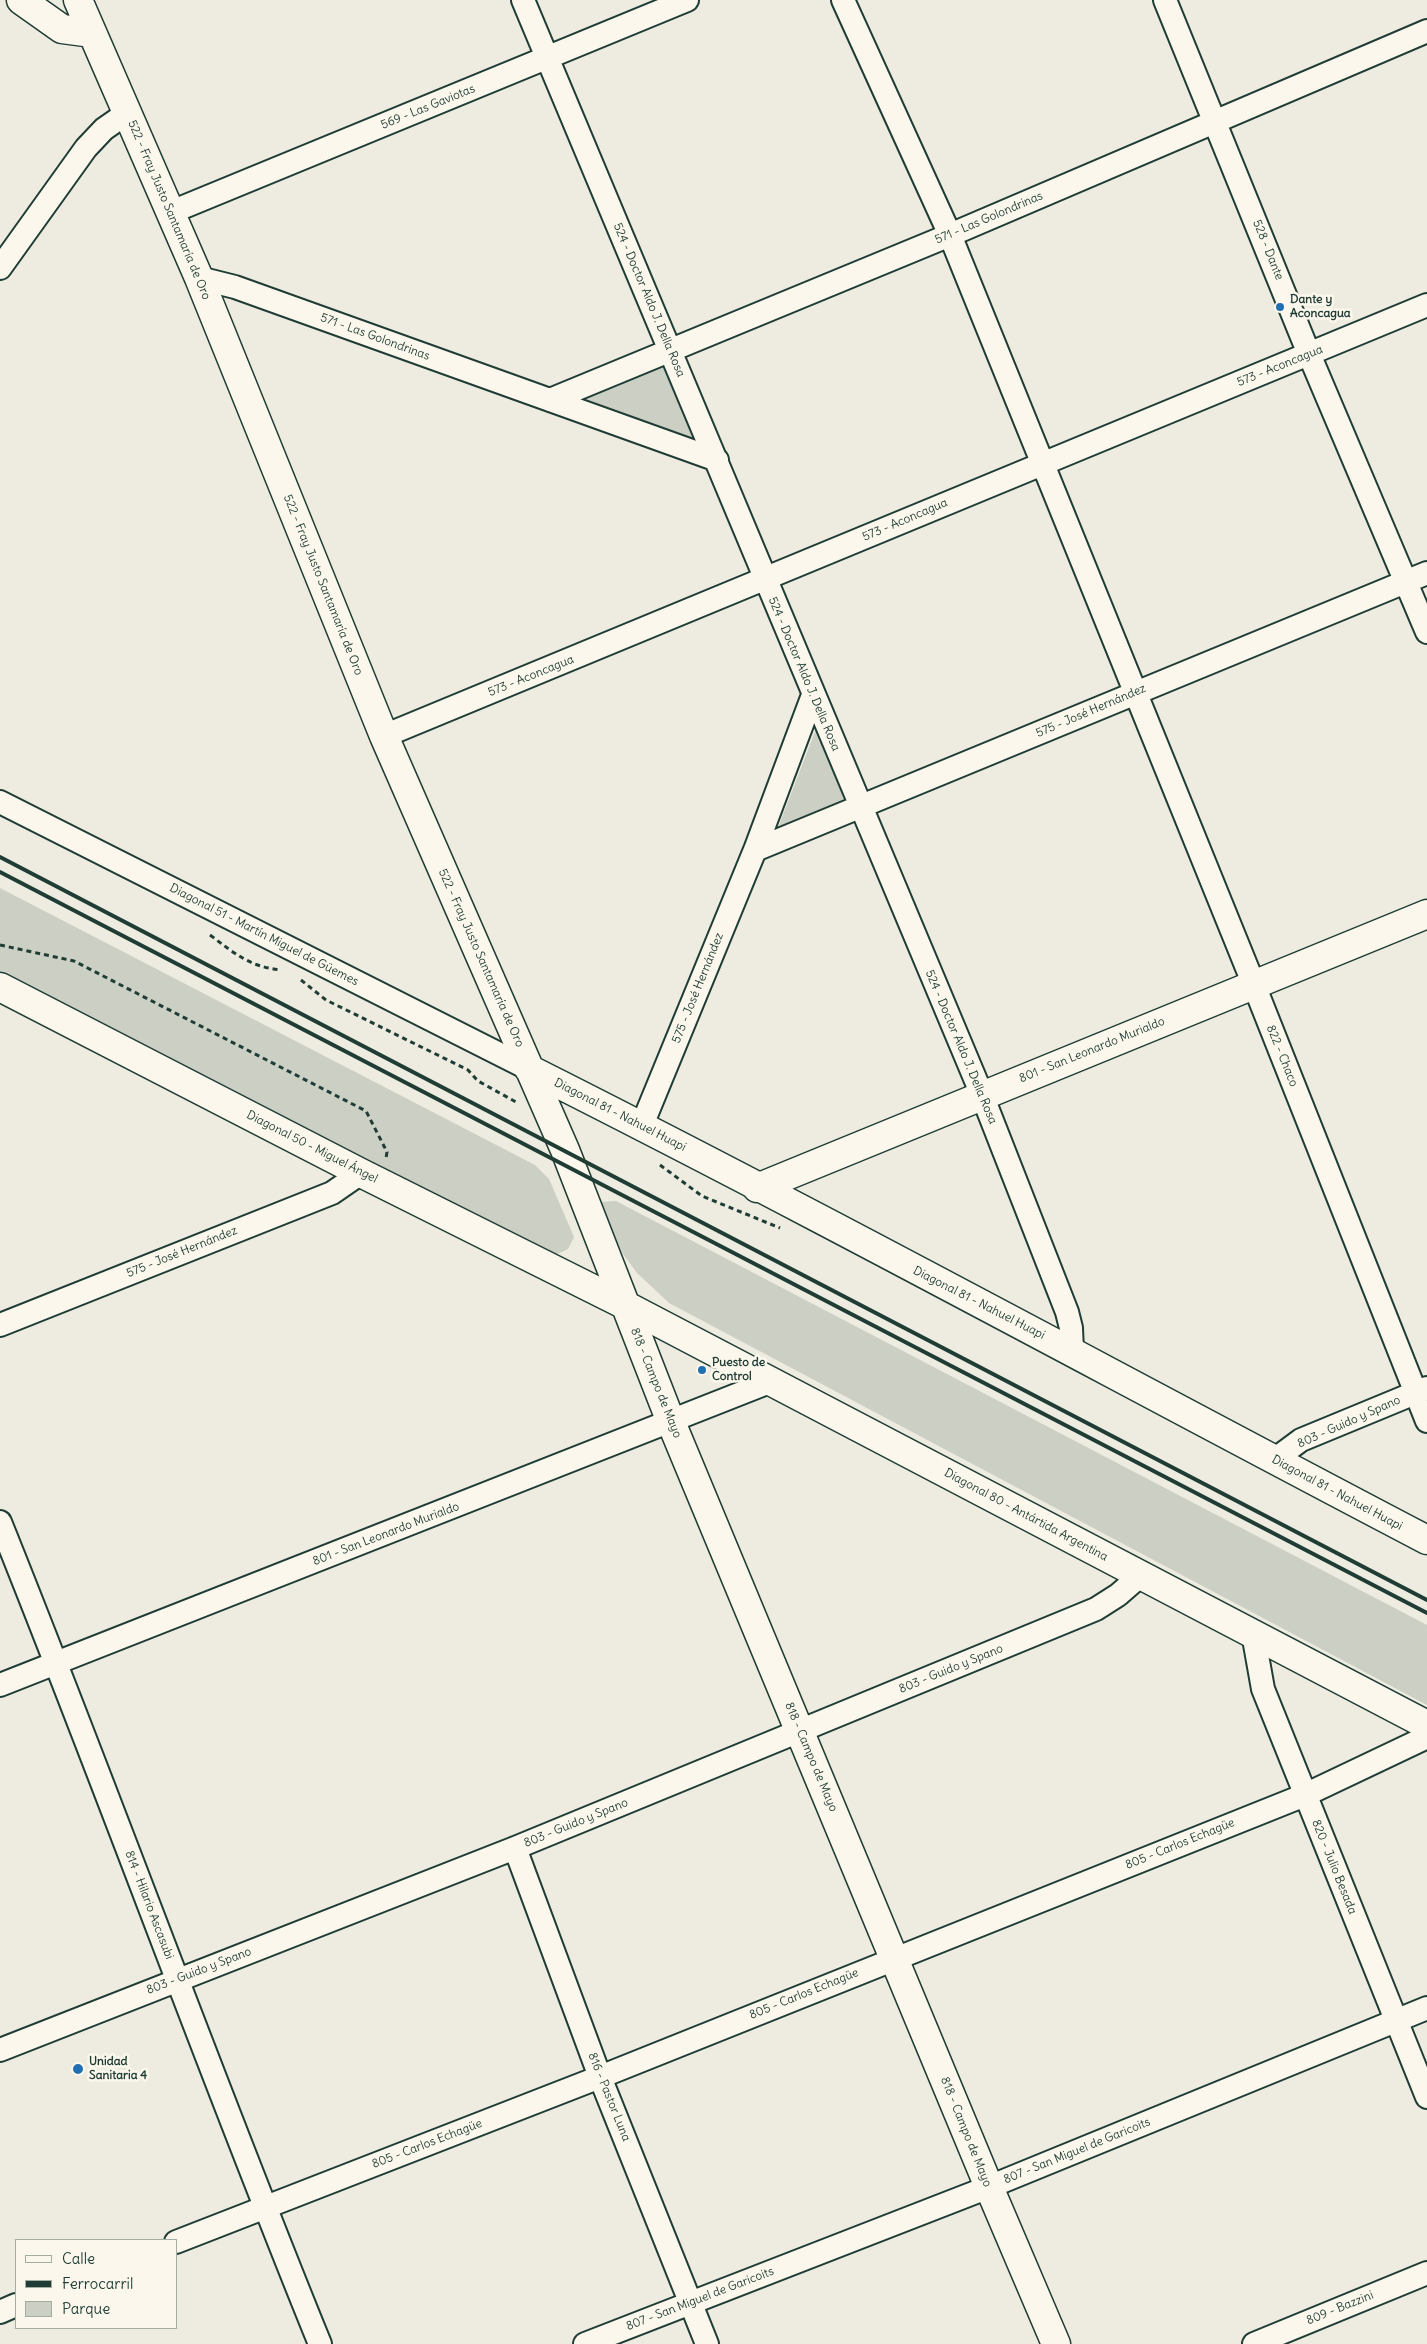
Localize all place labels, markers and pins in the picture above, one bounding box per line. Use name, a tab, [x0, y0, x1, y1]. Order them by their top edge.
place label: Dante y Aconcagua	[1290, 293, 1351, 321]
marker: Dante y Aconcagua	[1274, 301, 1286, 313]
place label: Puesto de Control	[712, 1356, 765, 1384]
marker: Puesto de Control	[696, 1364, 708, 1376]
place label: Unidad Sanitaria 4	[89, 2055, 147, 2083]
marker: Unidad Sanitaria 4	[71, 2062, 85, 2076]

